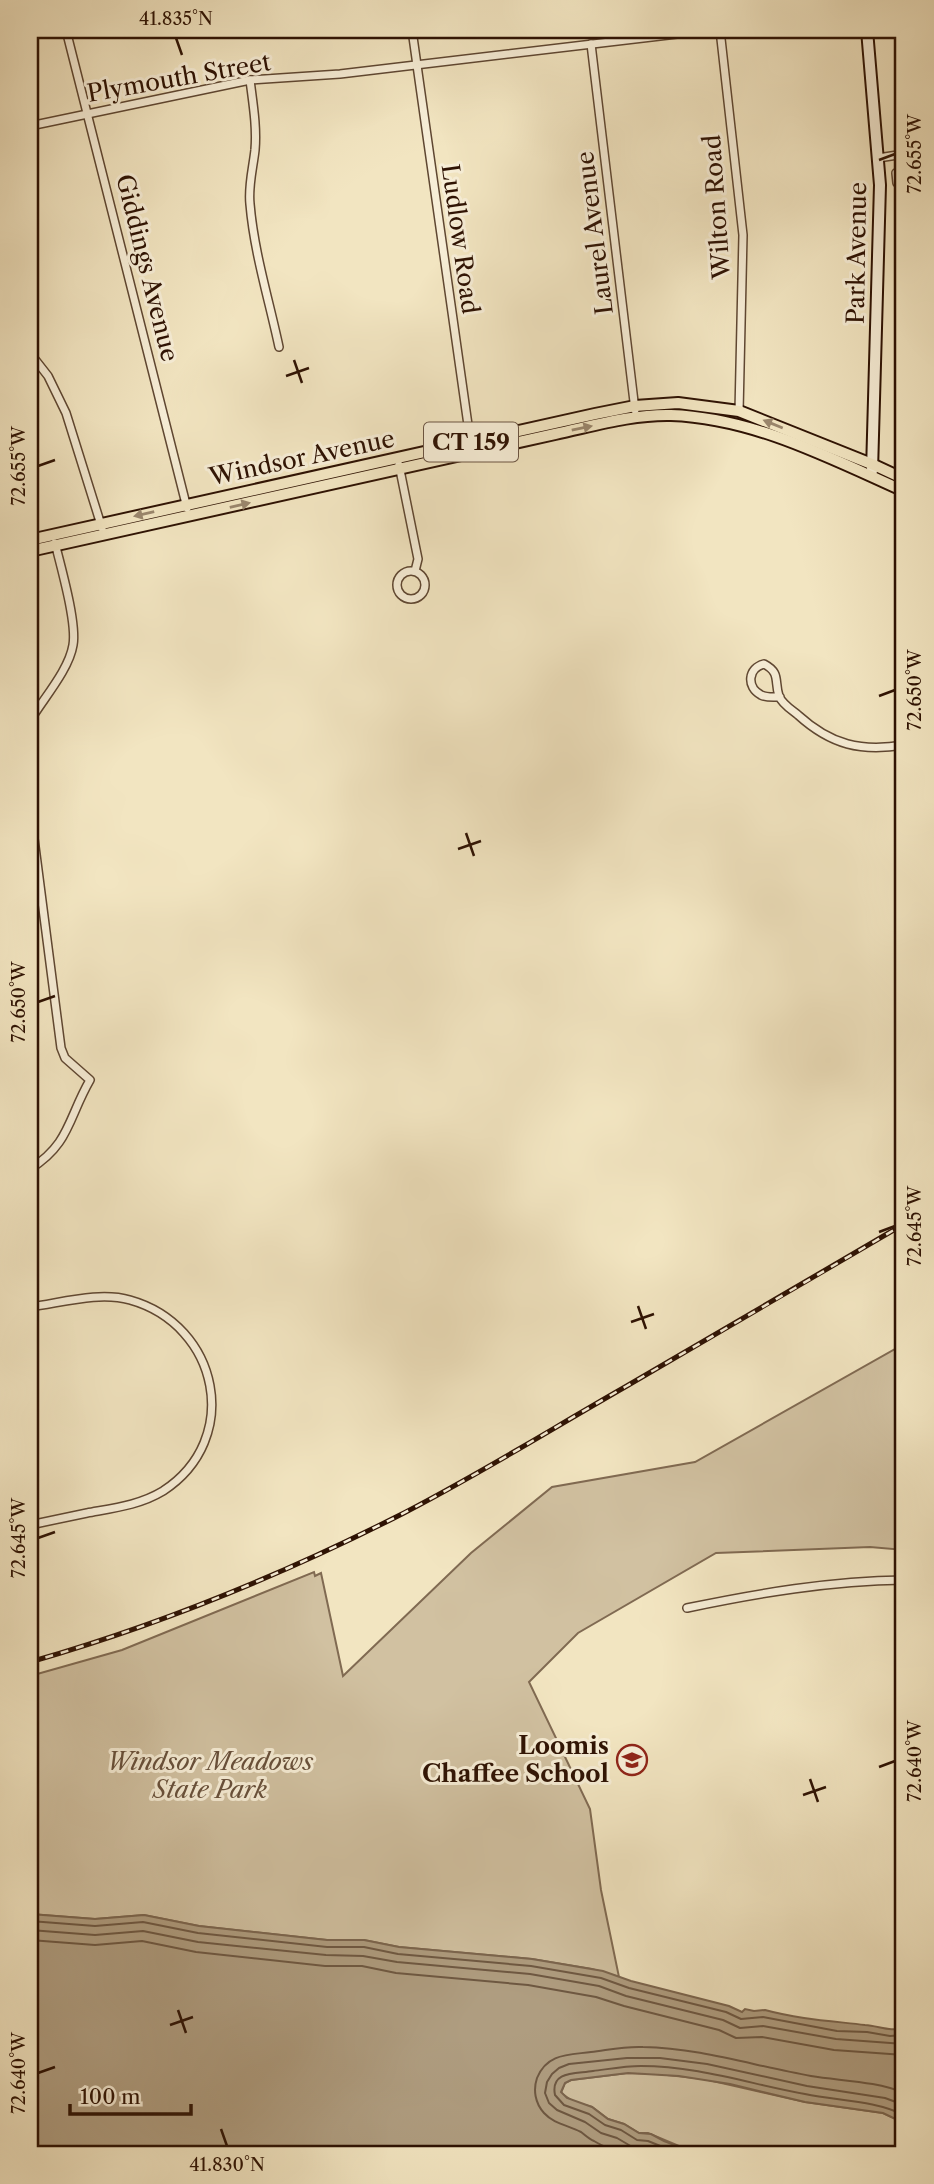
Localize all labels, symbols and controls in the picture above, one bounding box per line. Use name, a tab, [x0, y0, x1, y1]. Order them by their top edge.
text: 41.835°N	[139, 8, 213, 30]
street label: Plymouth Street	[85, 47, 273, 108]
text: 72.655°W	[904, 113, 926, 194]
street label: Wilton Road	[697, 133, 736, 281]
street label: Laurel Avenue	[570, 150, 619, 316]
street label: Ludlow Road	[436, 162, 485, 316]
street label: Giddings Avenue	[110, 171, 185, 365]
street label: Park Avenue	[841, 182, 872, 324]
one-way arrow	[763, 419, 784, 430]
road number: CT 159	[424, 422, 518, 462]
one-way arrow	[571, 423, 593, 434]
street label: Windsor Avenue	[206, 424, 397, 492]
text: 72.655°W	[8, 425, 30, 506]
one-way arrow	[229, 499, 251, 510]
one-way arrow	[133, 509, 155, 520]
text: 72.650°W	[904, 648, 926, 731]
text: 72.650°W	[8, 960, 30, 1043]
text: 72.645°W	[904, 1185, 926, 1266]
text: 72.645°W	[8, 1497, 30, 1578]
text: 72.640°W	[904, 1719, 926, 1802]
place label: Loomis Chaffee School	[422, 1731, 609, 1788]
school or university icon: Loomis Chaffee School	[615, 1743, 649, 1777]
park label: Windsor Meadows State Park	[107, 1747, 314, 1804]
text: 72.640°W	[8, 2031, 30, 2114]
scale bar	[70, 2072, 191, 2116]
text: 100 m	[80, 2084, 141, 2109]
text: 41.830°N	[189, 2154, 265, 2176]

